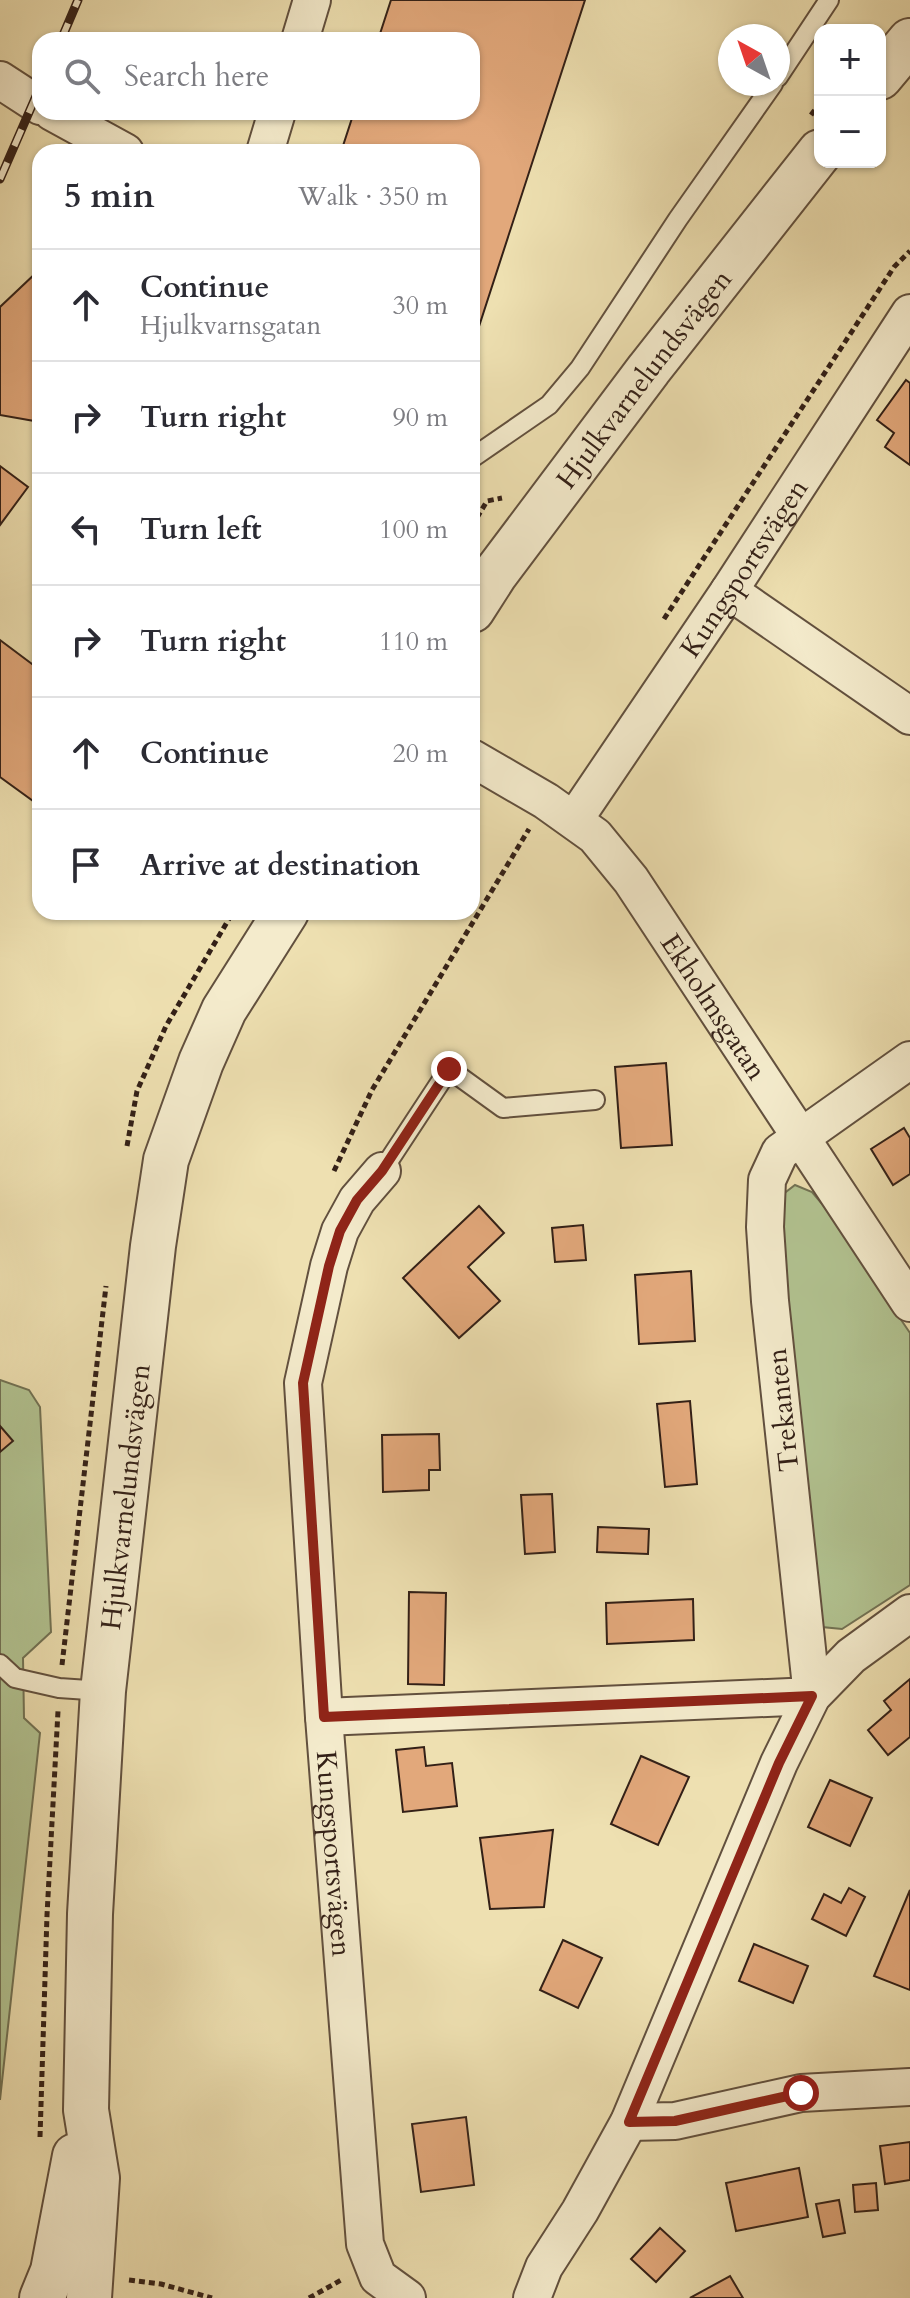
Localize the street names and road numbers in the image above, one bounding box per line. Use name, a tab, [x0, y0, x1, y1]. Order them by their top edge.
street label: Hjulkvarnelundsvägen	[548, 261, 741, 497]
street label: Kungsportsvägen	[672, 472, 817, 665]
street label: Ekholmsgatan	[651, 926, 776, 1087]
street label: Trekanten	[758, 1346, 808, 1474]
street label: Hjulkvarnelundsvägen	[92, 1362, 160, 1632]
street label: Kungsportsvägen	[307, 1749, 361, 1958]

